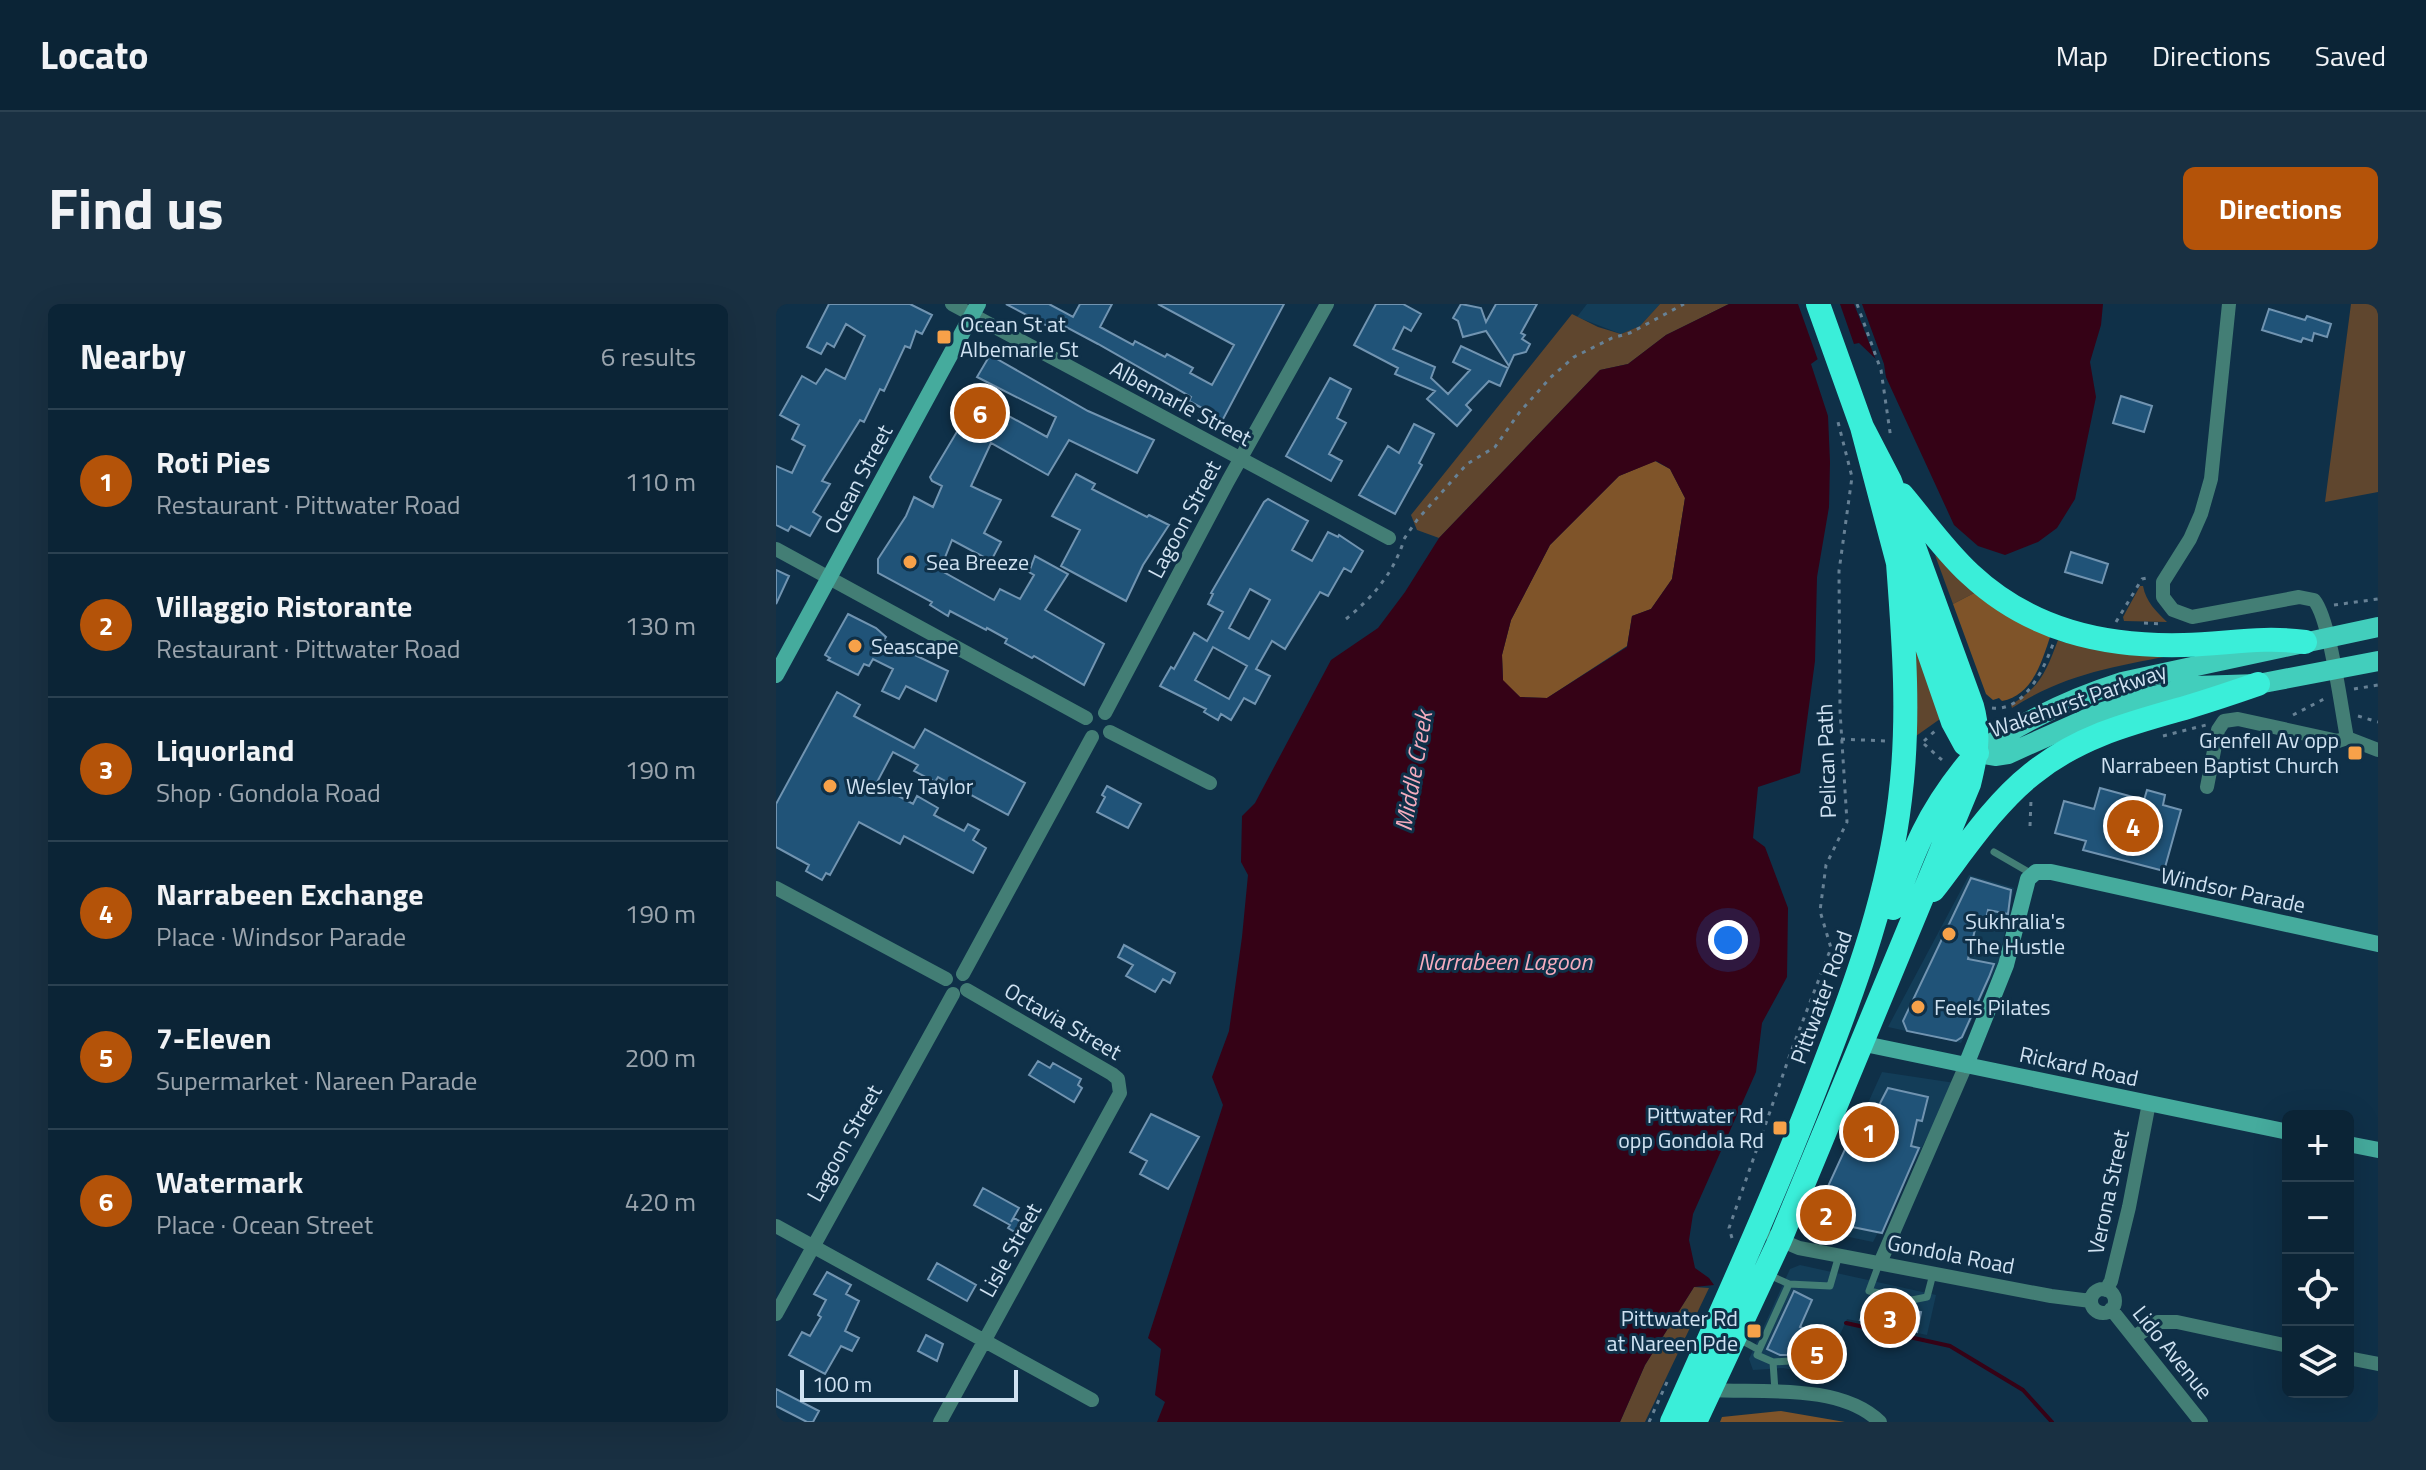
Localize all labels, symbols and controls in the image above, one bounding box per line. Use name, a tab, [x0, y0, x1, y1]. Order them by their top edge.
text: Locato	[40, 26, 149, 84]
text: Map	[2056, 34, 2108, 77]
text: Directions	[2152, 34, 2271, 77]
text: Saved	[2315, 34, 2386, 77]
text: Find us	[48, 166, 224, 251]
button: Directions	[2183, 167, 2378, 250]
place label: Ocean St at Albemarle St	[960, 307, 1079, 366]
marker: Ocean St at Albemarle St	[935, 328, 953, 346]
text: Nearby	[80, 330, 186, 382]
text: 6 results	[601, 337, 696, 376]
street label: Albemarle Street	[1104, 351, 1258, 455]
pin: 6	[954, 383, 1006, 443]
street label: Ocean Street	[815, 418, 901, 540]
text: Roti Pies	[156, 439, 270, 485]
street label: Lagoon Street	[1139, 454, 1230, 584]
text: 1	[99, 462, 113, 501]
text: 110 m	[625, 462, 696, 501]
text: Restaurant · Pittwater Road	[156, 485, 460, 524]
place label: Sea Breeze	[926, 545, 1029, 579]
marker: Sea Breeze	[901, 553, 919, 571]
text: Villaggio Ristorante	[156, 583, 412, 629]
text: 2	[99, 606, 113, 645]
text: 130 m	[625, 606, 696, 645]
text: Restaurant · Pittwater Road	[156, 629, 460, 668]
place label: Seascape	[871, 629, 959, 663]
marker: Seascape	[846, 637, 864, 655]
street label: Wakehurst Parkway	[1985, 654, 2172, 746]
street label: Pelican Path	[1807, 703, 1845, 819]
water label: Middle Creek	[1385, 705, 1442, 834]
place label: Grenfell Av opp Narrabeen Baptist Church	[2101, 723, 2339, 782]
text: Liquorland	[156, 727, 294, 773]
marker: Grenfell Av opp Narrabeen Baptist Church	[2346, 744, 2364, 762]
text: 3	[99, 750, 113, 789]
text: 190 m	[625, 750, 696, 789]
place label: Wesley Taylor	[846, 769, 974, 803]
text: Shop · Gondola Road	[156, 773, 381, 812]
marker: Wesley Taylor	[821, 777, 839, 795]
pin: 4	[2107, 796, 2159, 856]
street label: Windsor Parade	[2157, 858, 2309, 922]
text: Narrabeen Exchange	[156, 871, 424, 917]
text: 4	[99, 894, 113, 933]
text: 190 m	[625, 894, 696, 933]
place label: Sukhralia's The Hustle	[1965, 904, 2065, 963]
text: Place · Windsor Parade	[156, 917, 406, 956]
your location	[1708, 920, 1748, 960]
street label: Pittwater Road	[1781, 925, 1861, 1069]
marker: Sukhralia's The Hustle	[1940, 925, 1958, 943]
water label: Narrabeen Lagoon	[1418, 943, 1593, 979]
street label: Octavia Street	[998, 974, 1128, 1069]
place label: Feels Pilates	[1934, 990, 2051, 1024]
marker: Feels Pilates	[1909, 998, 1927, 1016]
text: 7-Eleven	[156, 1015, 272, 1061]
street label: Rickard Road	[2016, 1037, 2142, 1095]
text: 5	[99, 1038, 113, 1077]
text: 200 m	[625, 1038, 696, 1077]
text: Supermarket · Nareen Parade	[156, 1061, 477, 1100]
street label: Lagoon Street	[798, 1078, 890, 1208]
place label: Pittwater Rd opp Gondola Rd	[1618, 1098, 1764, 1157]
pin: 1	[1843, 1102, 1895, 1162]
map controls	[2282, 1110, 2354, 1398]
button: +	[2282, 1110, 2354, 1182]
marker: Pittwater Rd opp Gondola Rd	[1771, 1119, 1789, 1137]
street label: Verona Street	[2078, 1126, 2138, 1257]
text: Watermark	[156, 1159, 303, 1205]
text: 6	[99, 1182, 113, 1221]
text: 420 m	[625, 1182, 696, 1221]
button: −	[2282, 1182, 2354, 1254]
pin: 2	[1800, 1185, 1852, 1245]
street label: Lisle Street	[970, 1196, 1050, 1303]
text: Place · Ocean Street	[156, 1205, 373, 1244]
street label: Gondola Road	[1885, 1225, 2017, 1283]
button: locate	[2282, 1254, 2354, 1326]
pin: 3	[1864, 1288, 1916, 1348]
street label: Lido Avenue	[2124, 1298, 2222, 1406]
place label: Pittwater Rd at Nareen Pde	[1607, 1301, 1738, 1360]
marker: Pittwater Rd at Nareen Pde	[1745, 1322, 1763, 1340]
pin: 5	[1791, 1324, 1843, 1384]
button: layers	[2282, 1326, 2354, 1398]
scale bar	[800, 1366, 1018, 1402]
text: 100 m	[812, 1367, 872, 1401]

